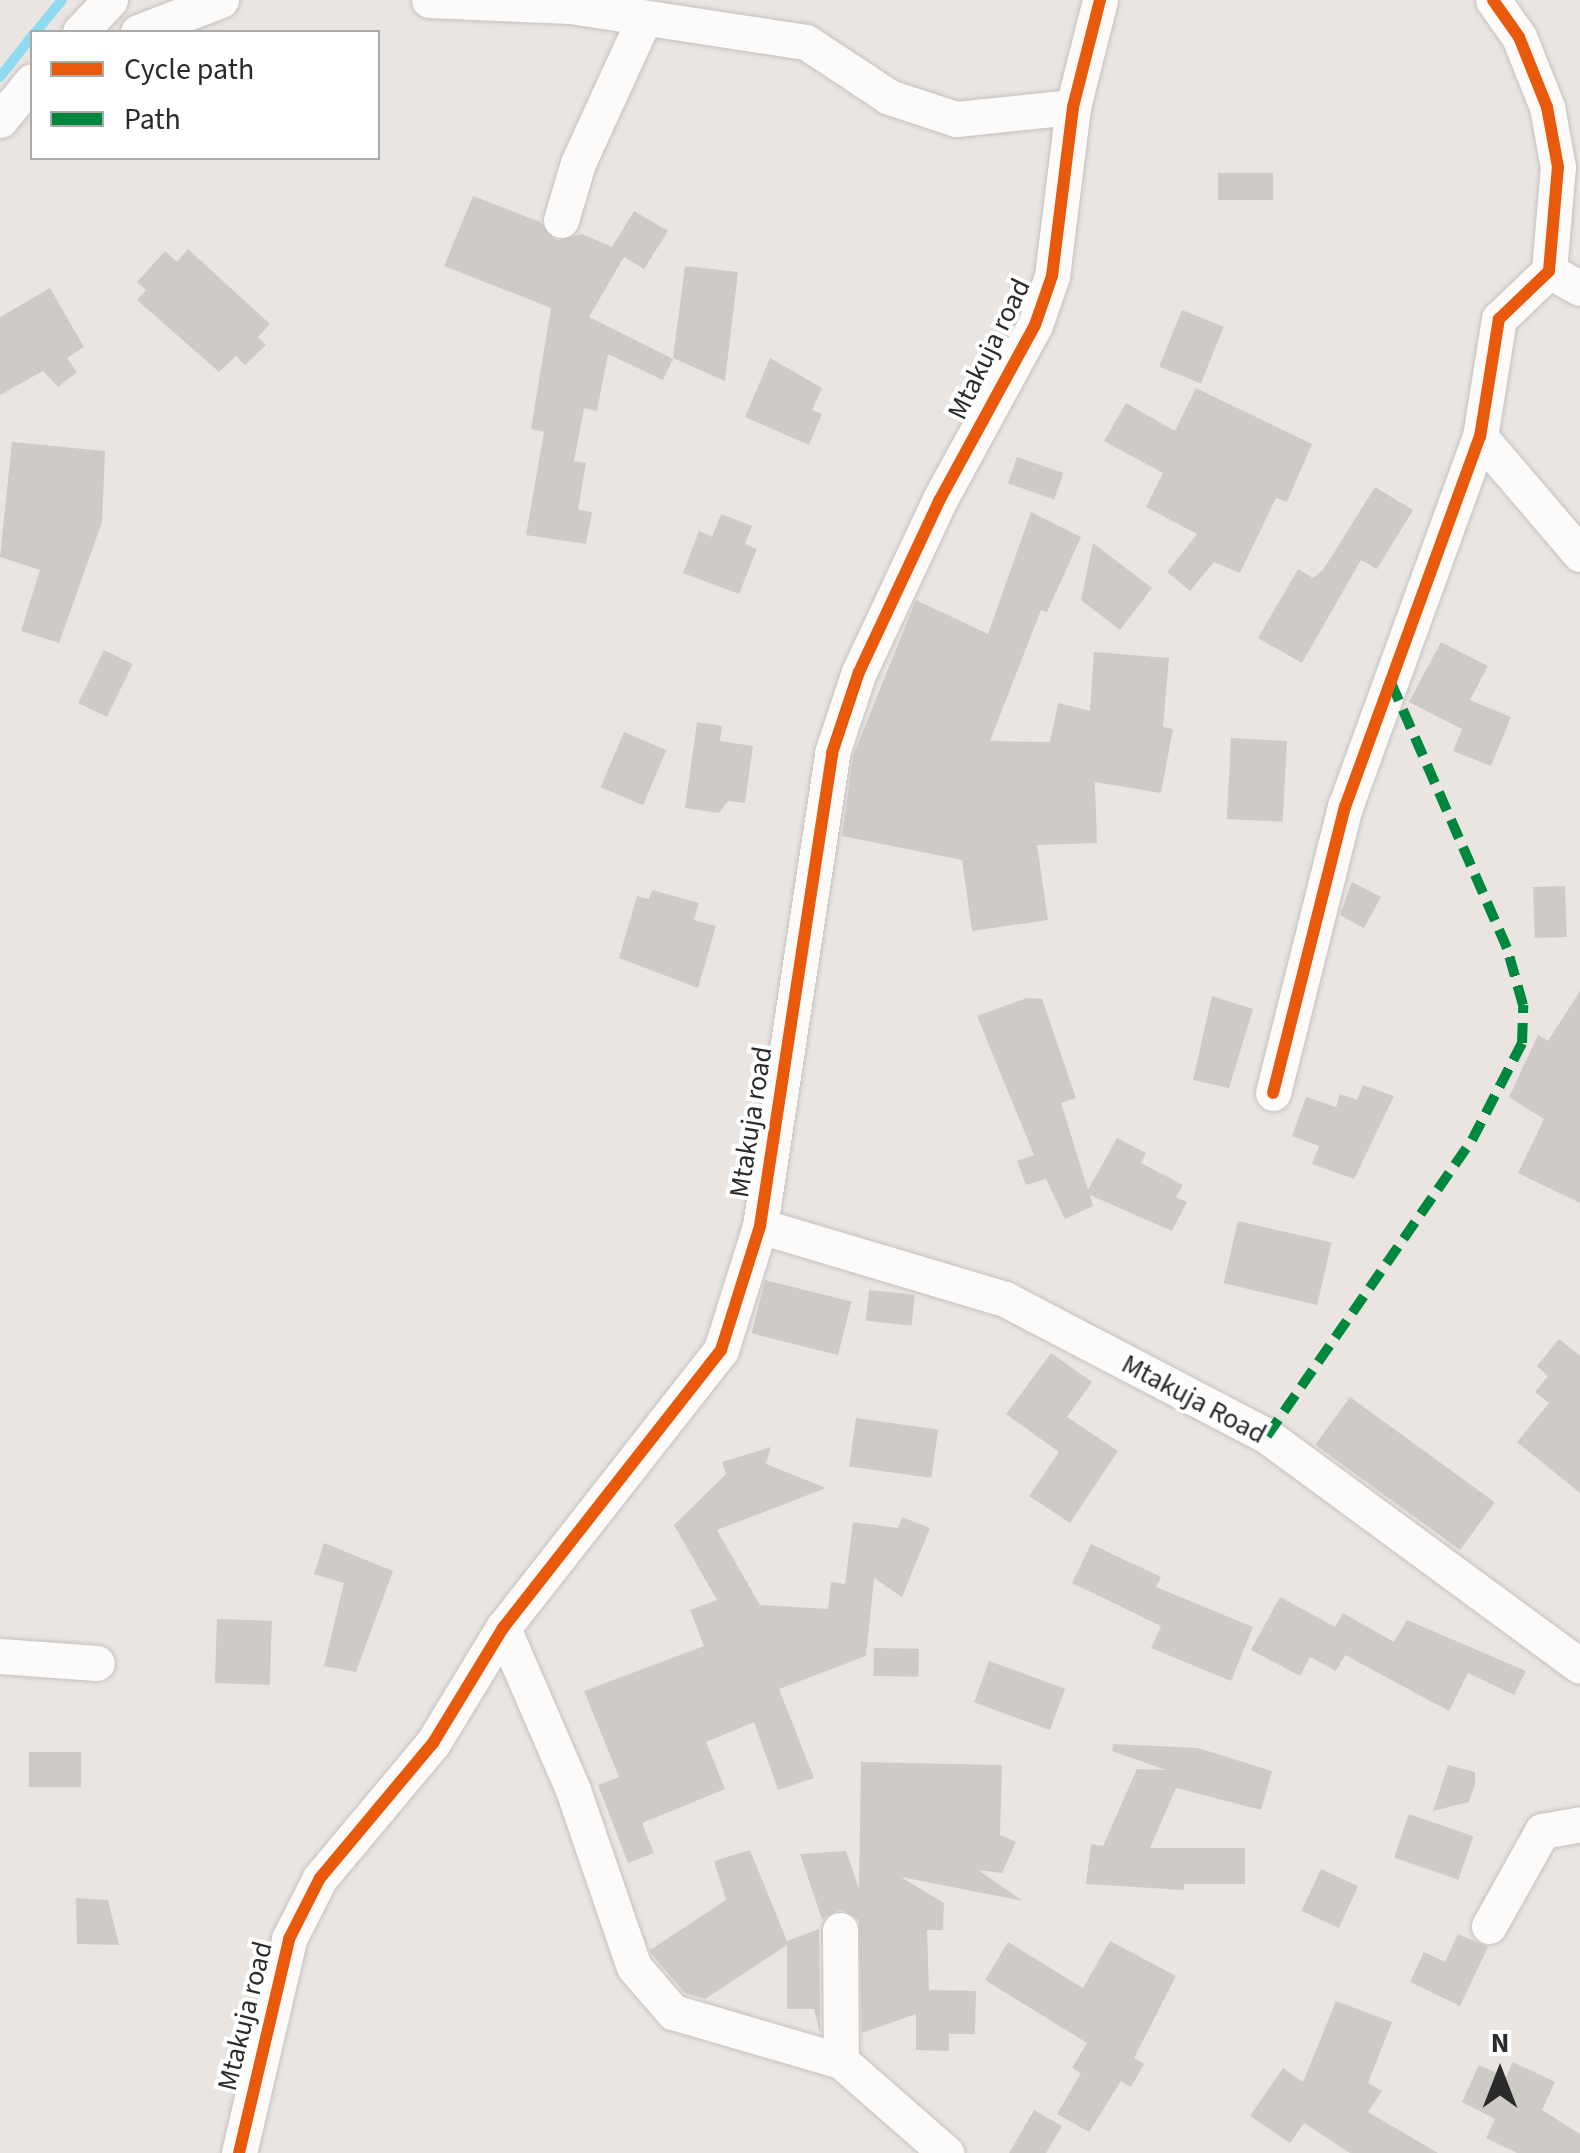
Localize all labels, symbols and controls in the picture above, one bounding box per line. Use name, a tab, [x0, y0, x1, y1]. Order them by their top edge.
legend	[30, 30, 380, 160]
text: Cycle path	[124, 48, 254, 91]
text: Path	[124, 98, 181, 141]
street label: Mtakuja road	[940, 273, 1038, 425]
street label: Mtakuja road	[722, 1044, 780, 1200]
street label: Mtakuja Road	[1116, 1347, 1272, 1451]
street label: Mtakuja road	[210, 1938, 280, 2094]
north arrow	[1450, 2023, 1550, 2123]
text: N	[1491, 2023, 1509, 2063]

